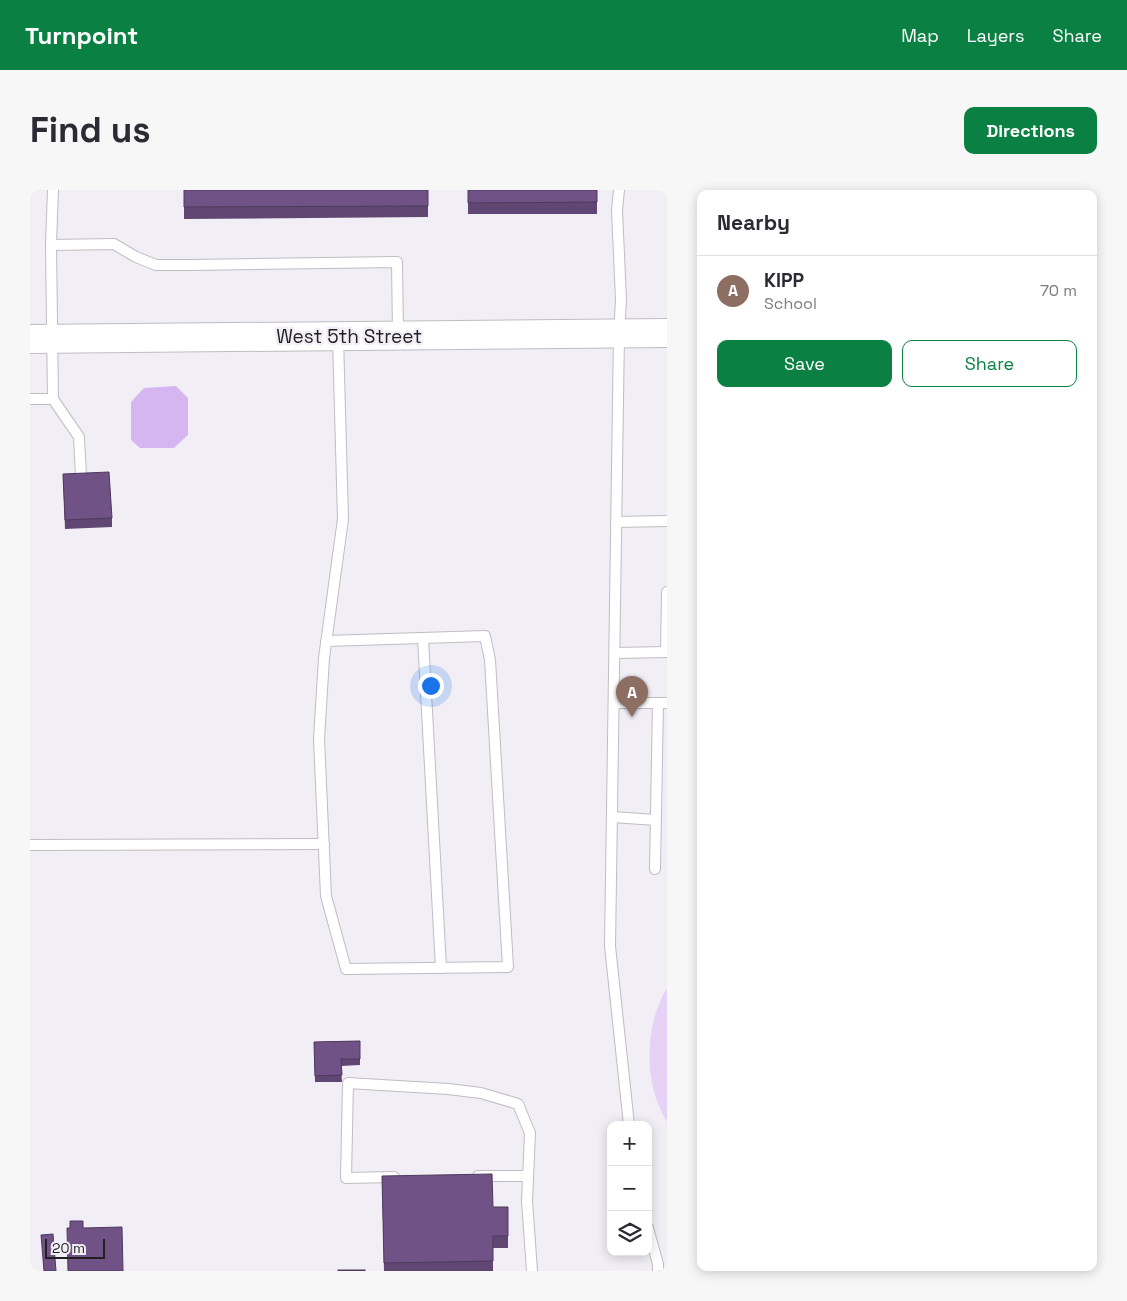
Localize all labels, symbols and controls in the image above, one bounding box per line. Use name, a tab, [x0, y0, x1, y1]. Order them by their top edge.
text: Turnpoint	[25, 20, 138, 51]
text: Map	[901, 24, 939, 47]
text: Layers	[967, 24, 1024, 47]
text: Share	[1052, 24, 1102, 47]
button: Directions	[964, 107, 1097, 154]
text: Find us	[30, 108, 151, 152]
text: Nearby	[717, 209, 790, 236]
text: KIPP	[764, 268, 804, 293]
text: A	[728, 280, 738, 301]
text: 70 m	[1040, 280, 1077, 301]
text: School	[764, 293, 817, 314]
street label: West 5th Street	[276, 324, 422, 349]
button: Save	[717, 340, 892, 387]
button: Share	[902, 340, 1077, 387]
your location	[418, 673, 444, 699]
pin: A	[616, 676, 648, 717]
map controls	[607, 1121, 652, 1256]
button: +	[607, 1121, 652, 1166]
button: −	[607, 1166, 652, 1211]
button: layers	[607, 1211, 652, 1256]
scale bar	[45, 1236, 105, 1259]
text: 20 m	[52, 1239, 85, 1257]

